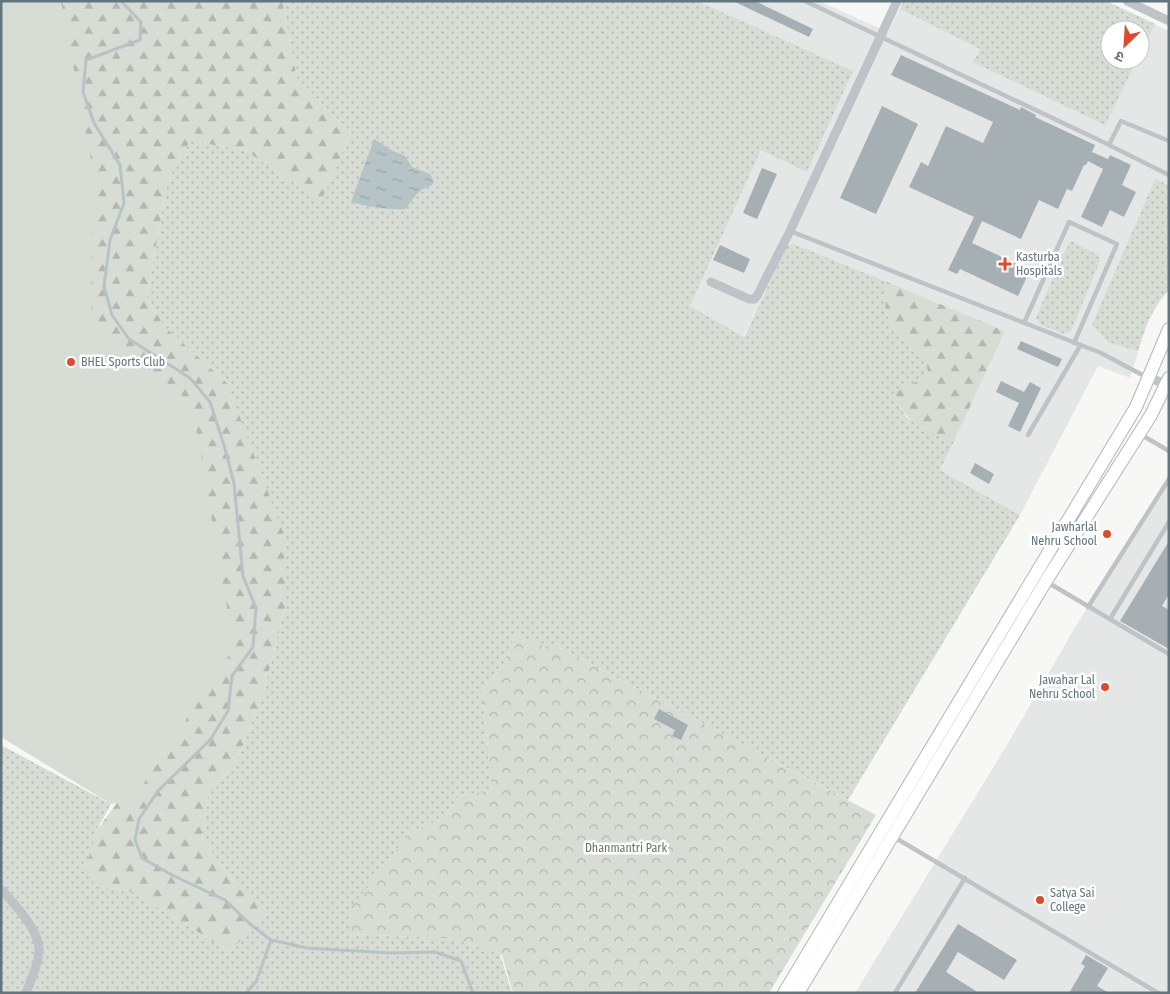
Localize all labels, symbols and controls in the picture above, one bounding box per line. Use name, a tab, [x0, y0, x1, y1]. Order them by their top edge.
north arrow	[1100, 20, 1150, 70]
text: उ	[1112, 47, 1127, 66]
place label: Kasturba Hospitals	[1016, 250, 1062, 278]
marker: Kasturba Hospitals	[998, 257, 1012, 271]
place label: BHEL Sports Club	[81, 355, 165, 369]
marker: BHEL Sports Club	[65, 356, 77, 368]
place label: Jawharlal Nehru School	[1031, 520, 1097, 548]
marker: Jawharlal Nehru School	[1101, 528, 1113, 540]
place label: Jawahar Lal Nehru School	[1029, 673, 1095, 701]
marker: Jawahar Lal Nehru School	[1099, 681, 1111, 693]
park label: Dhanmantri Park	[585, 841, 668, 855]
place label: Satya Sai College	[1050, 886, 1094, 914]
marker: Satya Sai College	[1034, 894, 1046, 906]

